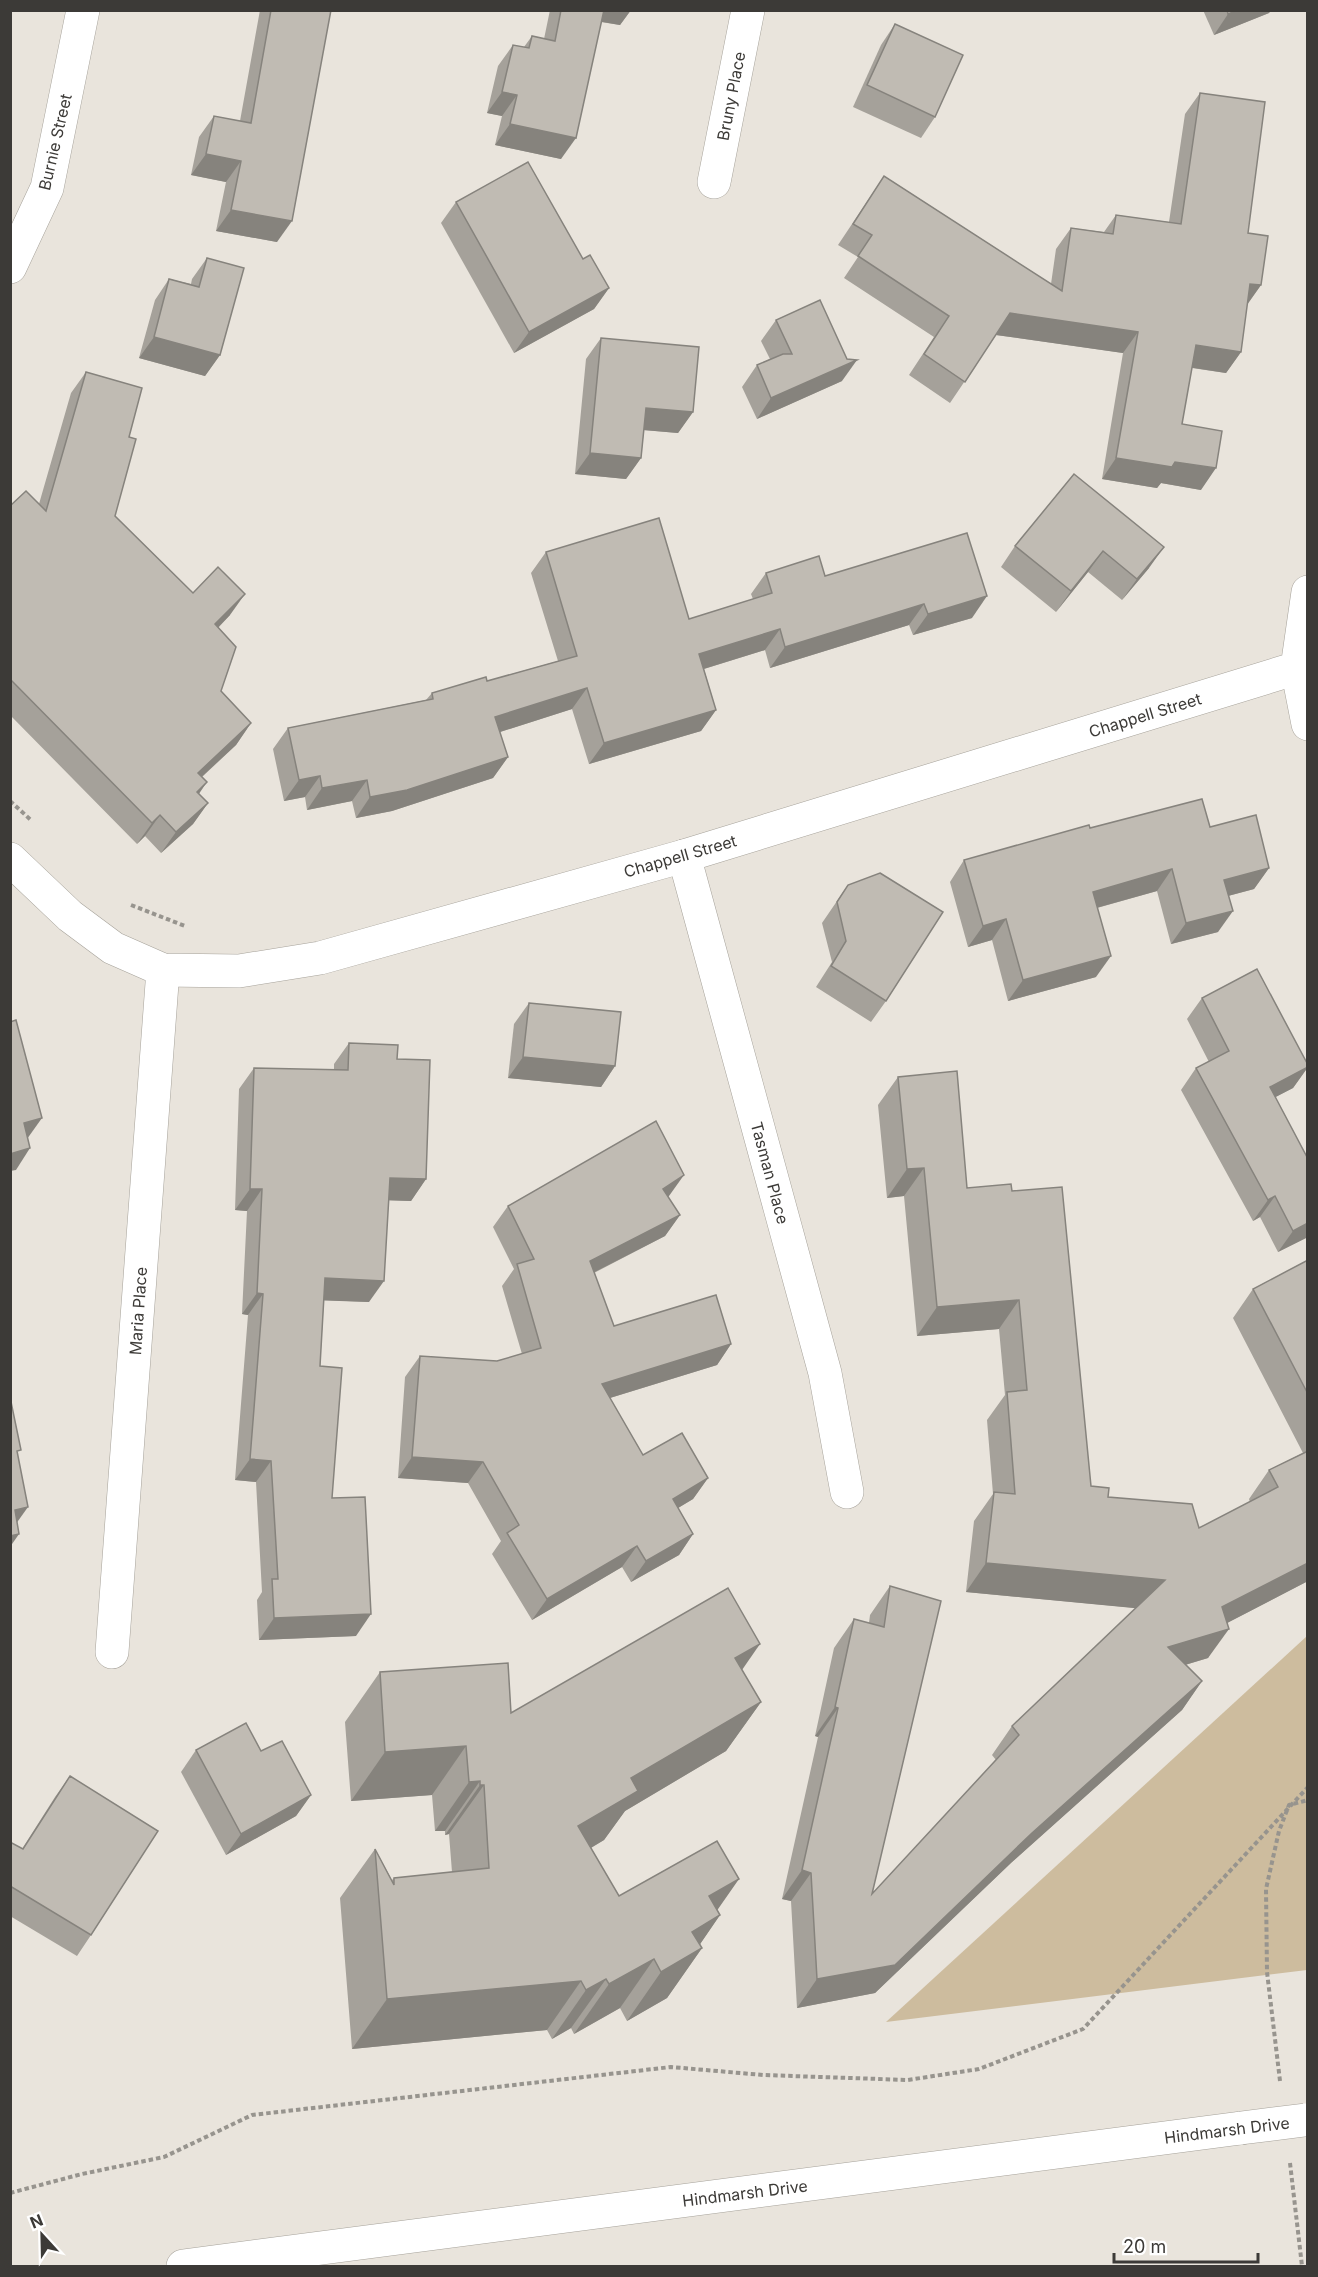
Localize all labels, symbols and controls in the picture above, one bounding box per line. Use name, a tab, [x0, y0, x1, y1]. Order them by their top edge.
street label: Bruny Place	[713, 50, 749, 142]
street label: Burnie Street	[34, 92, 76, 192]
street label: Chappell Street	[1086, 688, 1204, 742]
street label: Chappell Street	[621, 830, 739, 882]
street label: Tasman Place	[747, 1120, 793, 1226]
street label: Maria Place	[125, 1266, 151, 1356]
street label: Hindmarsh Drive	[1163, 2112, 1291, 2148]
street label: Hindmarsh Drive	[681, 2175, 809, 2211]
north arrow	[12, 2205, 72, 2265]
text: N	[27, 2210, 46, 2233]
scale bar	[1114, 2226, 1258, 2264]
text: 20 m	[1123, 2236, 1166, 2257]

